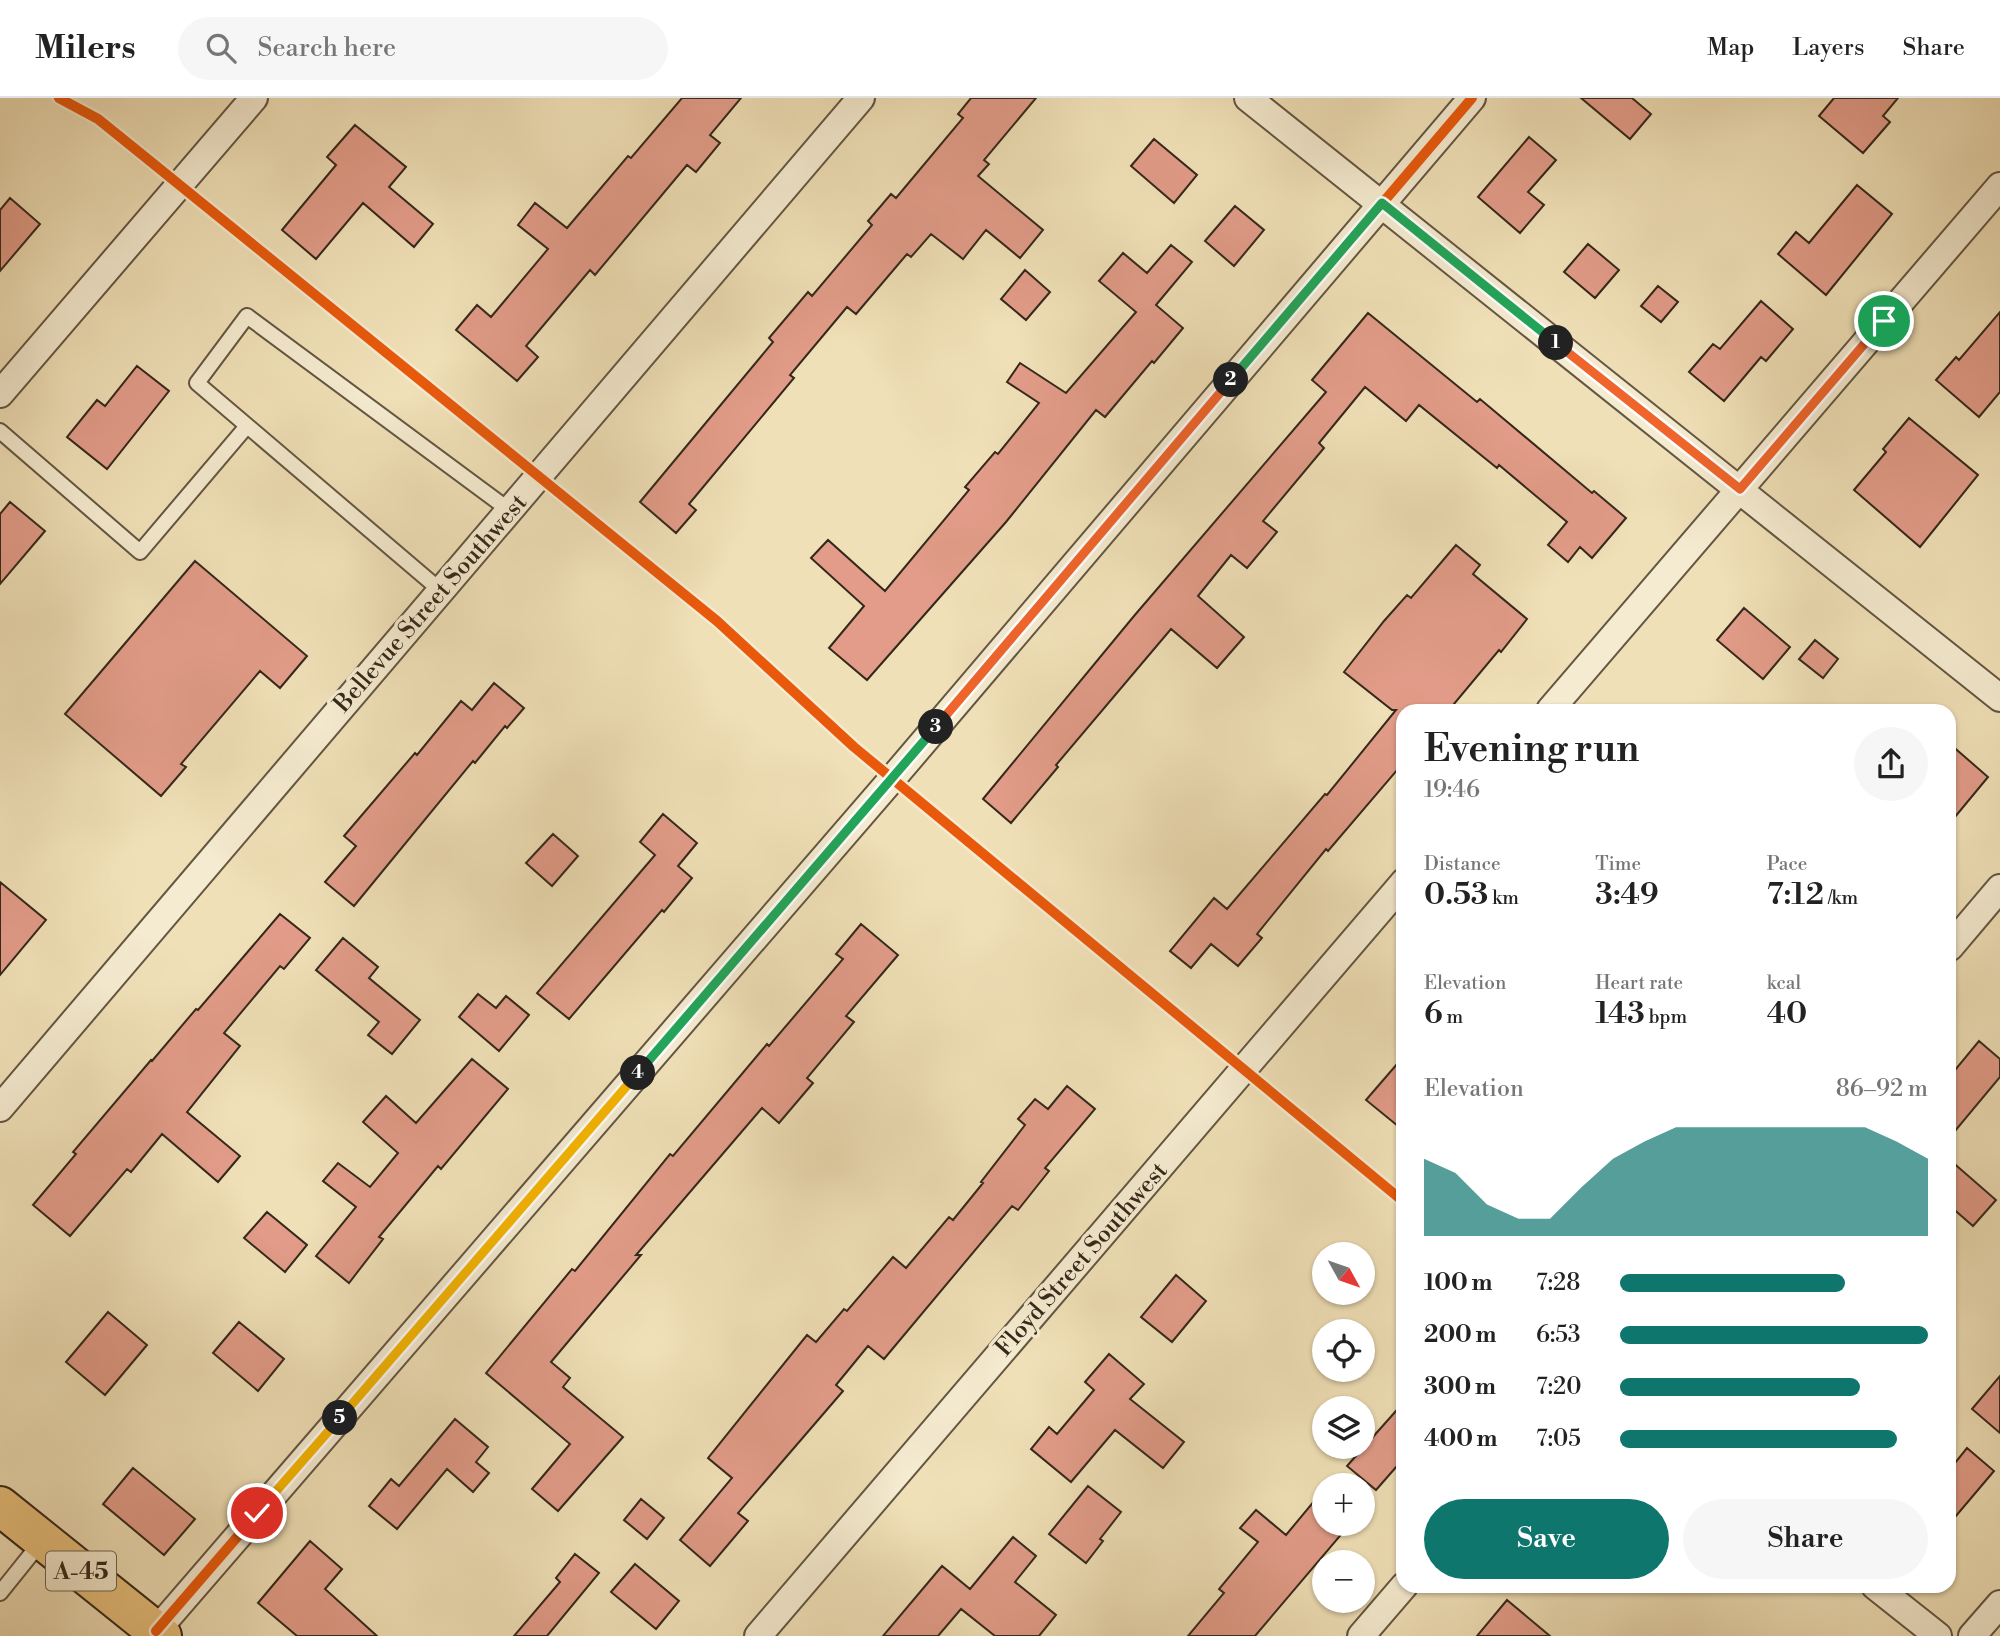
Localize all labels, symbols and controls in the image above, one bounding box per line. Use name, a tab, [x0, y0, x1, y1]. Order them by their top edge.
search box	[178, 17, 668, 80]
text: Milers	[35, 28, 136, 69]
icon: search	[202, 29, 240, 67]
text: Search here	[258, 32, 396, 64]
text: Map	[1707, 33, 1754, 63]
text: Layers	[1792, 33, 1864, 63]
text: Share	[1902, 33, 1965, 63]
pin	[1854, 291, 1914, 351]
icon: arrive	[1865, 302, 1903, 340]
pin: 1	[1538, 326, 1574, 360]
text: 1	[1551, 330, 1560, 354]
pin: 2	[1214, 362, 1248, 398]
text: 2	[1225, 367, 1236, 391]
street label: Bellevue Street Southwest	[327, 488, 534, 720]
pin: 3	[918, 710, 954, 744]
text: 3	[930, 714, 941, 738]
text: Evening run	[1424, 726, 1639, 773]
button: share	[1854, 727, 1928, 801]
text: 19:46	[1424, 776, 1480, 804]
text: Distance	[1424, 852, 1501, 876]
text: Time	[1595, 852, 1641, 876]
text: Pace	[1767, 852, 1807, 876]
text: 0.53	[1424, 876, 1488, 914]
text: 3:49	[1595, 876, 1659, 914]
text: 7:12	[1767, 876, 1824, 914]
text: km	[1488, 886, 1519, 910]
text: /km	[1824, 886, 1858, 910]
text: Elevation	[1424, 971, 1506, 995]
text: Heart rate	[1595, 971, 1683, 995]
text: kcal	[1767, 971, 1801, 995]
text: 6	[1424, 995, 1443, 1033]
text: 143	[1595, 995, 1645, 1033]
text: 40	[1767, 995, 1807, 1033]
text: m	[1443, 1005, 1463, 1029]
text: bpm	[1645, 1005, 1687, 1029]
pin: 4	[620, 1056, 656, 1090]
text: 4	[631, 1060, 644, 1084]
text: Elevation	[1424, 1075, 1524, 1103]
text: 86–92 m	[1836, 1075, 1928, 1103]
street label: Floyd Street Southwest	[989, 1156, 1175, 1363]
north arrow	[1312, 1242, 1376, 1306]
map controls	[1312, 1242, 1375, 1613]
text: 100 m	[1424, 1269, 1492, 1297]
text: 7:28	[1536, 1269, 1580, 1297]
button: locate	[1312, 1319, 1375, 1382]
text: 200 m	[1424, 1321, 1496, 1349]
text: 6:53	[1536, 1321, 1581, 1349]
text: 300 m	[1424, 1373, 1496, 1401]
text: 7:20	[1536, 1373, 1581, 1401]
button: layers	[1312, 1396, 1375, 1459]
pin: 5	[322, 1400, 358, 1436]
text: 5	[334, 1405, 345, 1429]
text: 400 m	[1424, 1425, 1497, 1453]
text: 7:05	[1536, 1425, 1581, 1453]
button: +	[1312, 1473, 1375, 1536]
pin	[227, 1483, 287, 1543]
icon: check	[238, 1494, 276, 1532]
button: Save	[1424, 1499, 1669, 1579]
button: Share	[1683, 1499, 1928, 1579]
button: −	[1312, 1550, 1375, 1613]
road number: A-45	[46, 1552, 116, 1590]

